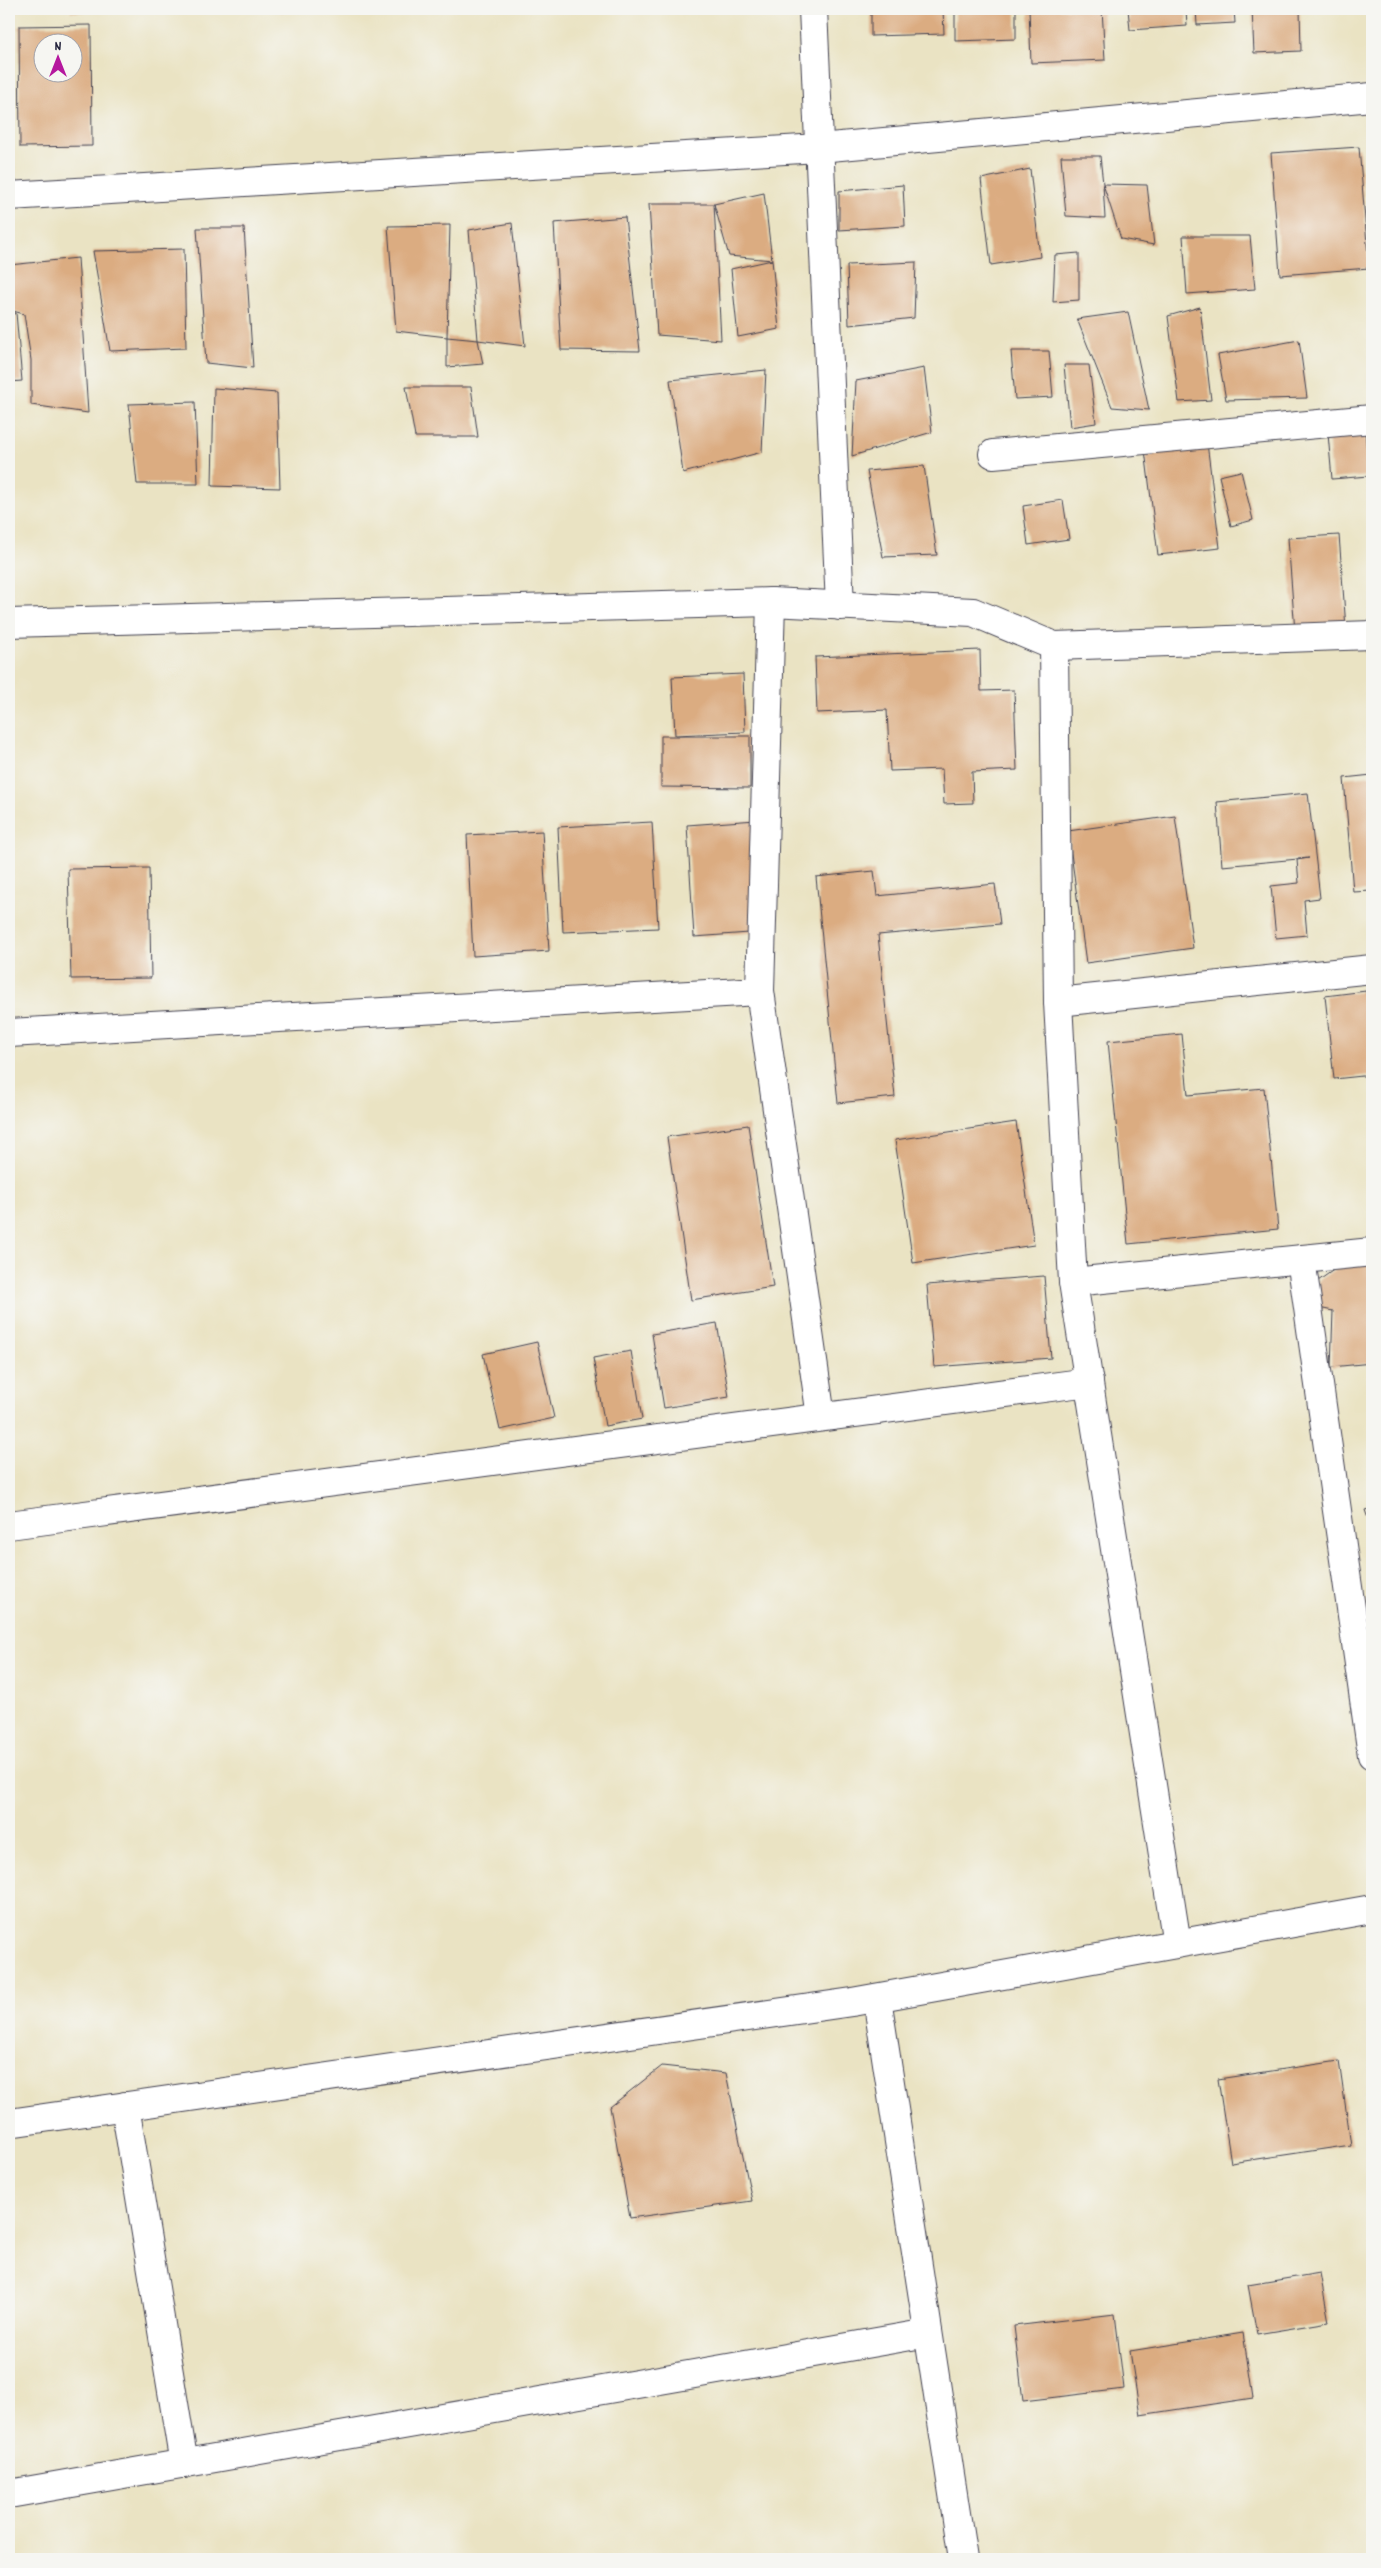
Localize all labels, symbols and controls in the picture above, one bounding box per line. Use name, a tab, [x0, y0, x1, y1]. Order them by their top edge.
north arrow	[32, 32, 82, 82]
text: N	[55, 37, 62, 57]

